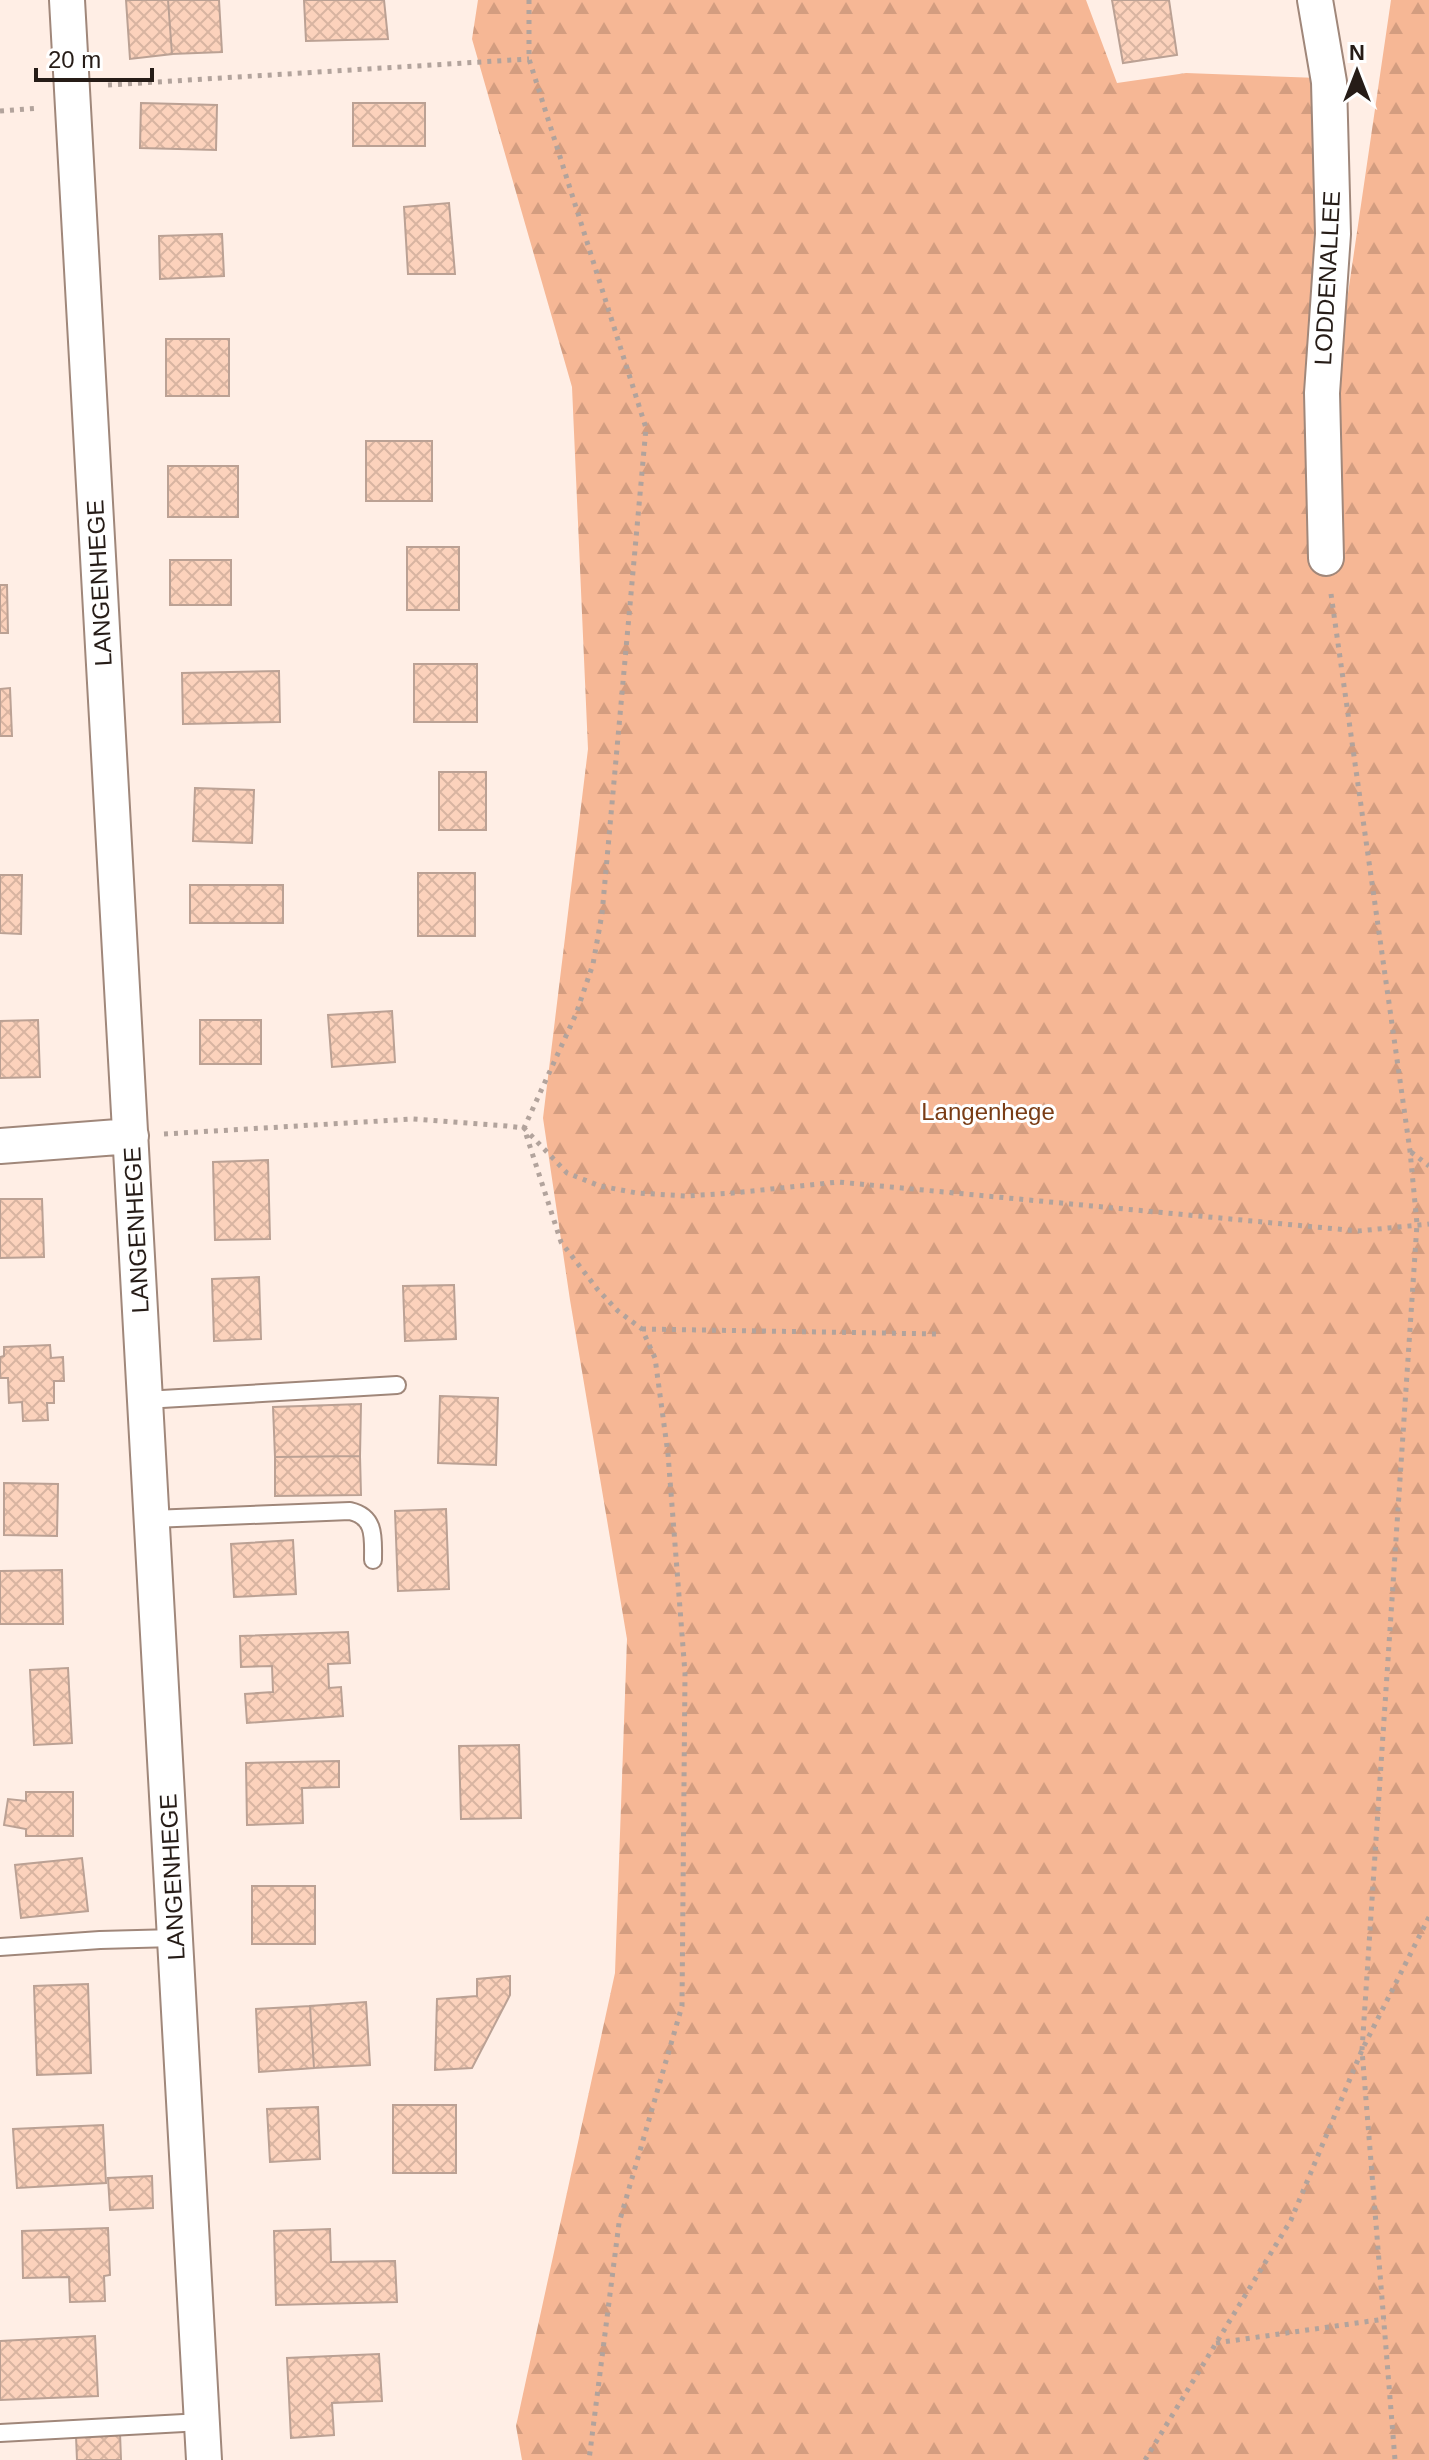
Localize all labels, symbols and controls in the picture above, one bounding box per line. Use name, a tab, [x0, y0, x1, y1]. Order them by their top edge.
scale bar	[36, 32, 152, 82]
north arrow	[1317, 32, 1397, 112]
text: N	[1349, 40, 1365, 65]
text: 20 m	[48, 46, 101, 73]
street label: LODDENALLEE	[1309, 190, 1345, 366]
street label: LANGENHEGE	[81, 499, 117, 667]
park label: Langenhege	[921, 1098, 1055, 1125]
street label: LANGENHEGE	[118, 1146, 154, 1314]
street label: LANGENHEGE	[154, 1793, 190, 1961]

